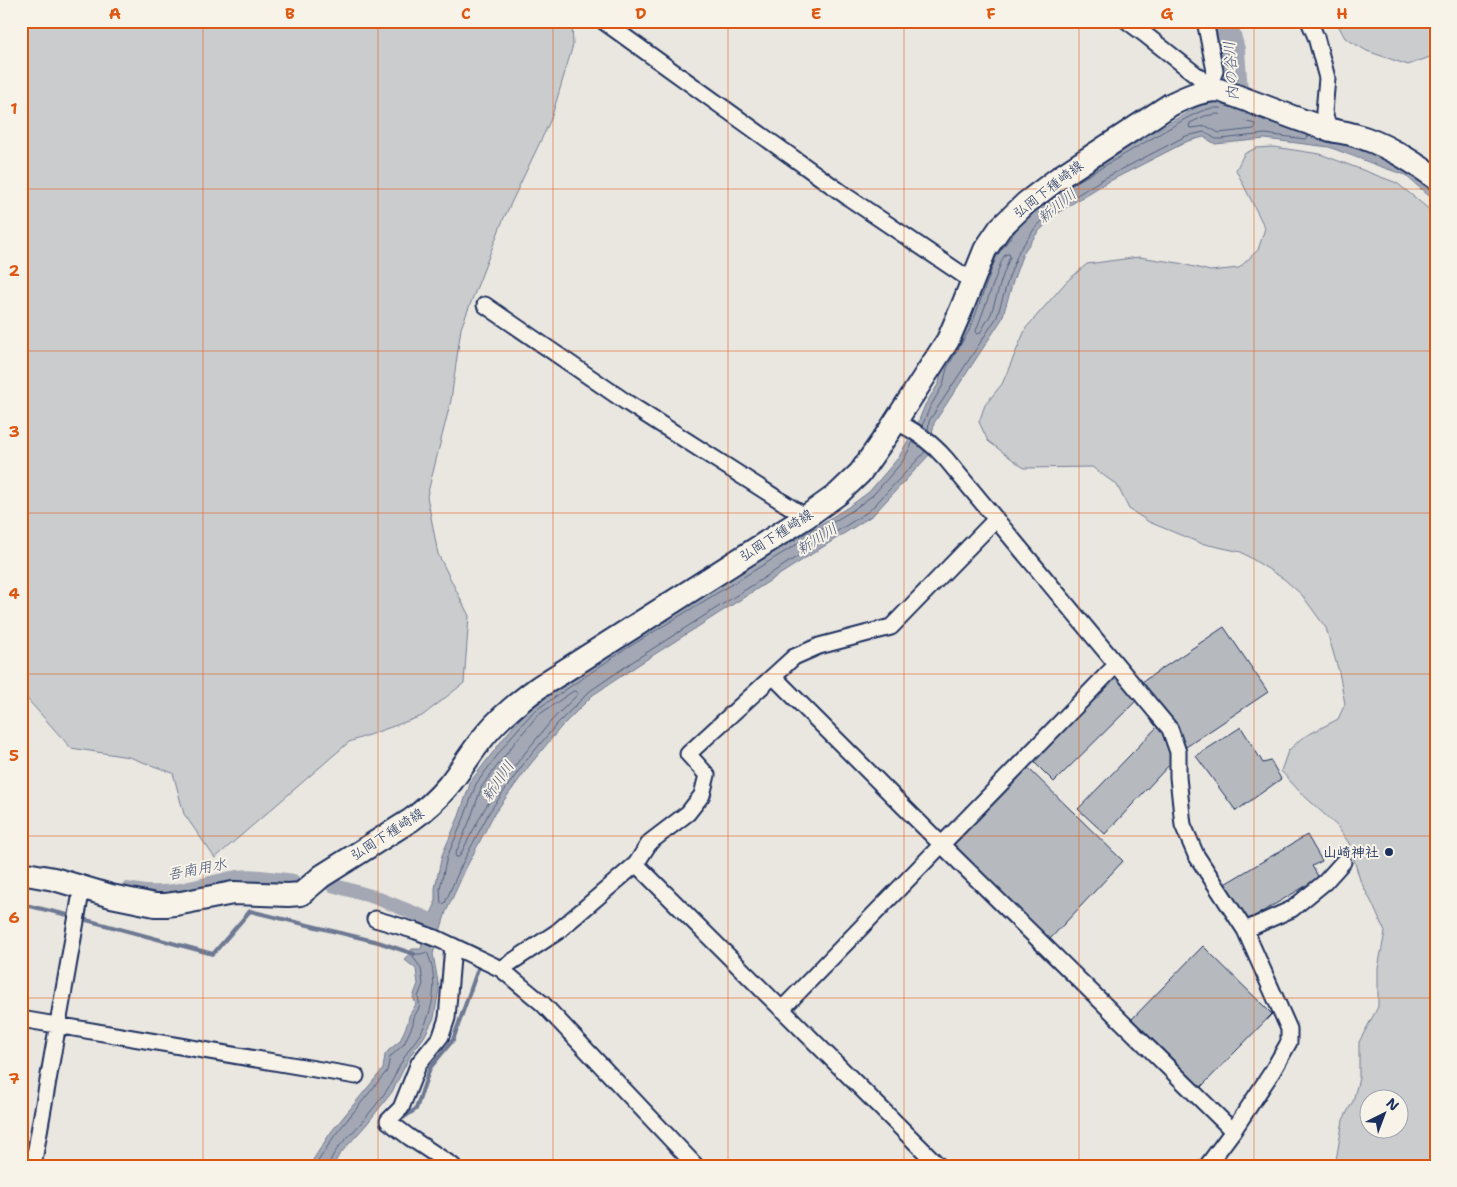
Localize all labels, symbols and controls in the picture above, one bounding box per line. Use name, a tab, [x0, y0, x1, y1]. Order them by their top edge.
text: A	[109, 3, 121, 24]
text: B	[285, 3, 295, 24]
text: C	[461, 3, 471, 24]
text: D	[635, 3, 647, 24]
text: E	[811, 3, 821, 24]
text: F	[986, 3, 996, 24]
text: G	[1161, 3, 1174, 24]
text: H	[1336, 3, 1348, 24]
water label: 内の谷川	[1219, 40, 1243, 102]
text: 1	[10, 98, 18, 119]
street label: 弘岡下種崎線	[1009, 156, 1087, 222]
water label: 新川川	[1033, 184, 1081, 228]
text: 2	[8, 260, 20, 281]
text: 3	[8, 421, 20, 442]
street label: 弘岡下種崎線	[736, 505, 816, 565]
water label: 新川川	[793, 519, 841, 559]
text: 4	[8, 583, 20, 604]
text: 5	[9, 745, 19, 766]
water label: 新川川	[477, 757, 519, 805]
street label: 弘岡下種崎線	[347, 804, 427, 864]
place label: 山崎神社	[1323, 843, 1379, 861]
marker: 山崎神社	[1383, 846, 1395, 858]
water label: 吾南用水	[166, 853, 228, 885]
text: 6	[8, 907, 20, 928]
text: 7	[8, 1068, 20, 1089]
north arrow	[1360, 1090, 1410, 1140]
text: N	[1383, 1094, 1403, 1115]

